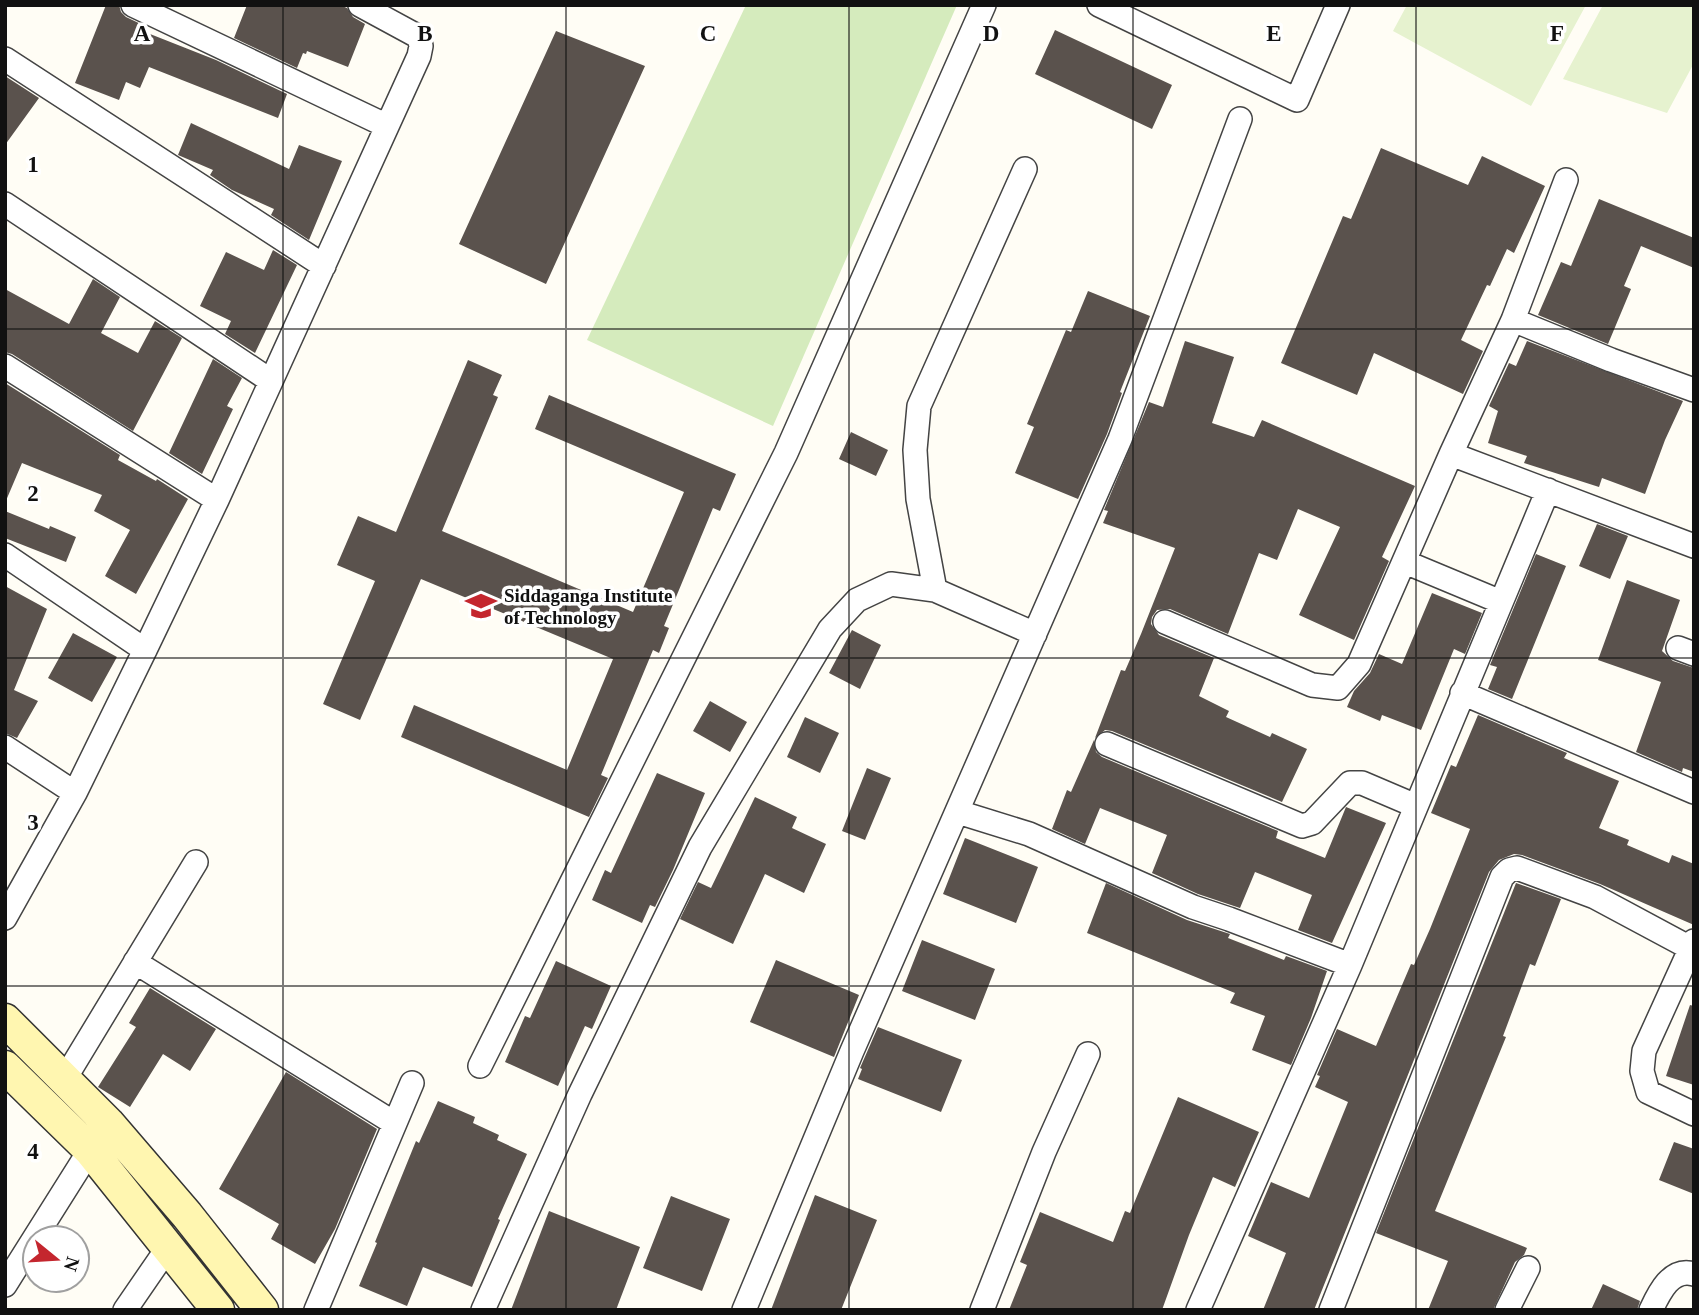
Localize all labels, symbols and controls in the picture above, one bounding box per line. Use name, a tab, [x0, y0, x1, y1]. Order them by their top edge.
text: A	[134, 21, 151, 46]
text: B	[417, 21, 433, 46]
text: C	[700, 21, 716, 46]
text: D	[983, 21, 999, 46]
text: E	[1266, 21, 1282, 46]
text: F	[1550, 21, 1564, 46]
text: 1	[27, 152, 39, 177]
text: 2	[27, 481, 39, 506]
place label: Siddaganga Institute of Technology	[504, 585, 672, 628]
school or university icon: Siddaganga Institute of Technology	[464, 589, 498, 623]
text: 3	[27, 810, 39, 835]
text: 4	[27, 1139, 39, 1164]
north arrow	[21, 1224, 91, 1294]
text: N	[60, 1254, 84, 1274]

